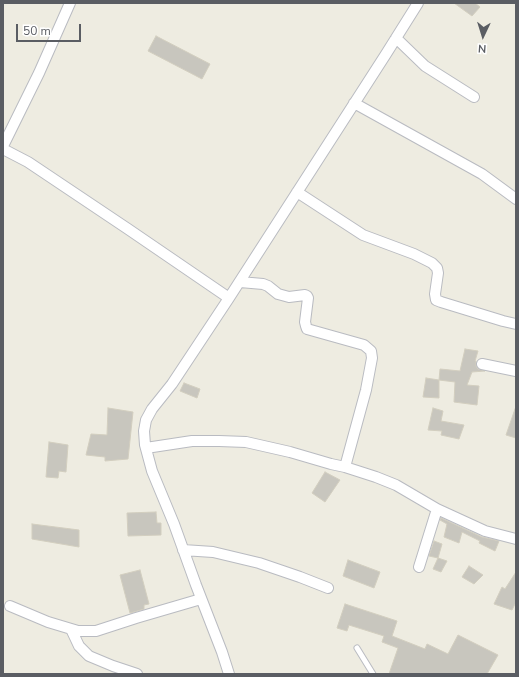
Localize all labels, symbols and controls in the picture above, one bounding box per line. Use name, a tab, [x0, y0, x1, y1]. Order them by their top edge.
scale bar	[18, 16, 83, 42]
north arrow	[463, 16, 503, 56]
text: 50 m	[23, 23, 51, 39]
text: N	[478, 41, 487, 56]

